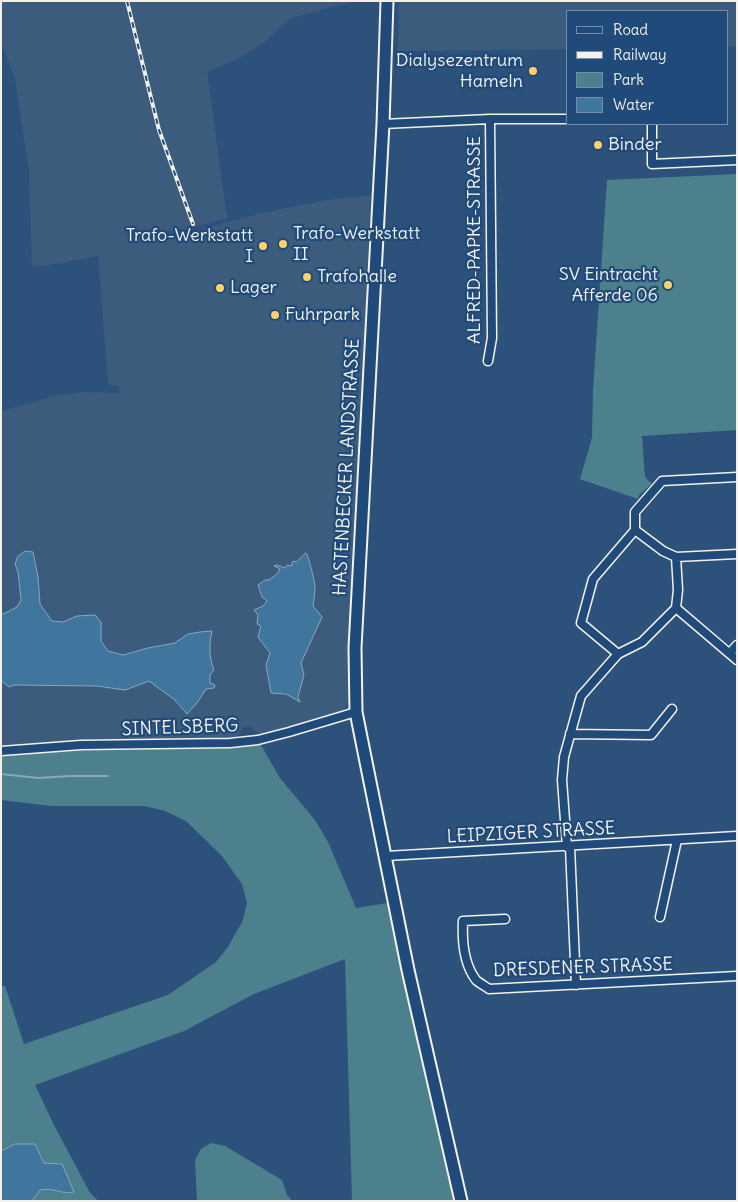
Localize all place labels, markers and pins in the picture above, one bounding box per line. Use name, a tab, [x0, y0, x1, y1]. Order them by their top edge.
place label: Dialysezentrum Hameln	[396, 50, 523, 92]
marker: Dialysezentrum Hameln	[527, 65, 539, 77]
place label: Binder	[608, 134, 662, 156]
marker: Binder	[592, 139, 604, 151]
place label: Trafo-Werkstatt II	[293, 223, 420, 266]
place label: Trafo-Werkstatt I	[126, 225, 253, 268]
marker: Trafo-Werkstatt II	[277, 238, 289, 250]
marker: Trafo-Werkstatt I	[257, 240, 269, 252]
place label: SV Eintracht Afferde 06	[559, 264, 658, 306]
place label: Trafohalle	[317, 266, 397, 288]
marker: Trafohalle	[301, 271, 313, 283]
place label: Lager	[230, 277, 277, 299]
marker: SV Eintracht Afferde 06	[662, 279, 674, 291]
marker: Lager	[214, 282, 226, 294]
place label: Fuhrpark	[285, 304, 360, 326]
marker: Fuhrpark	[269, 309, 281, 321]

